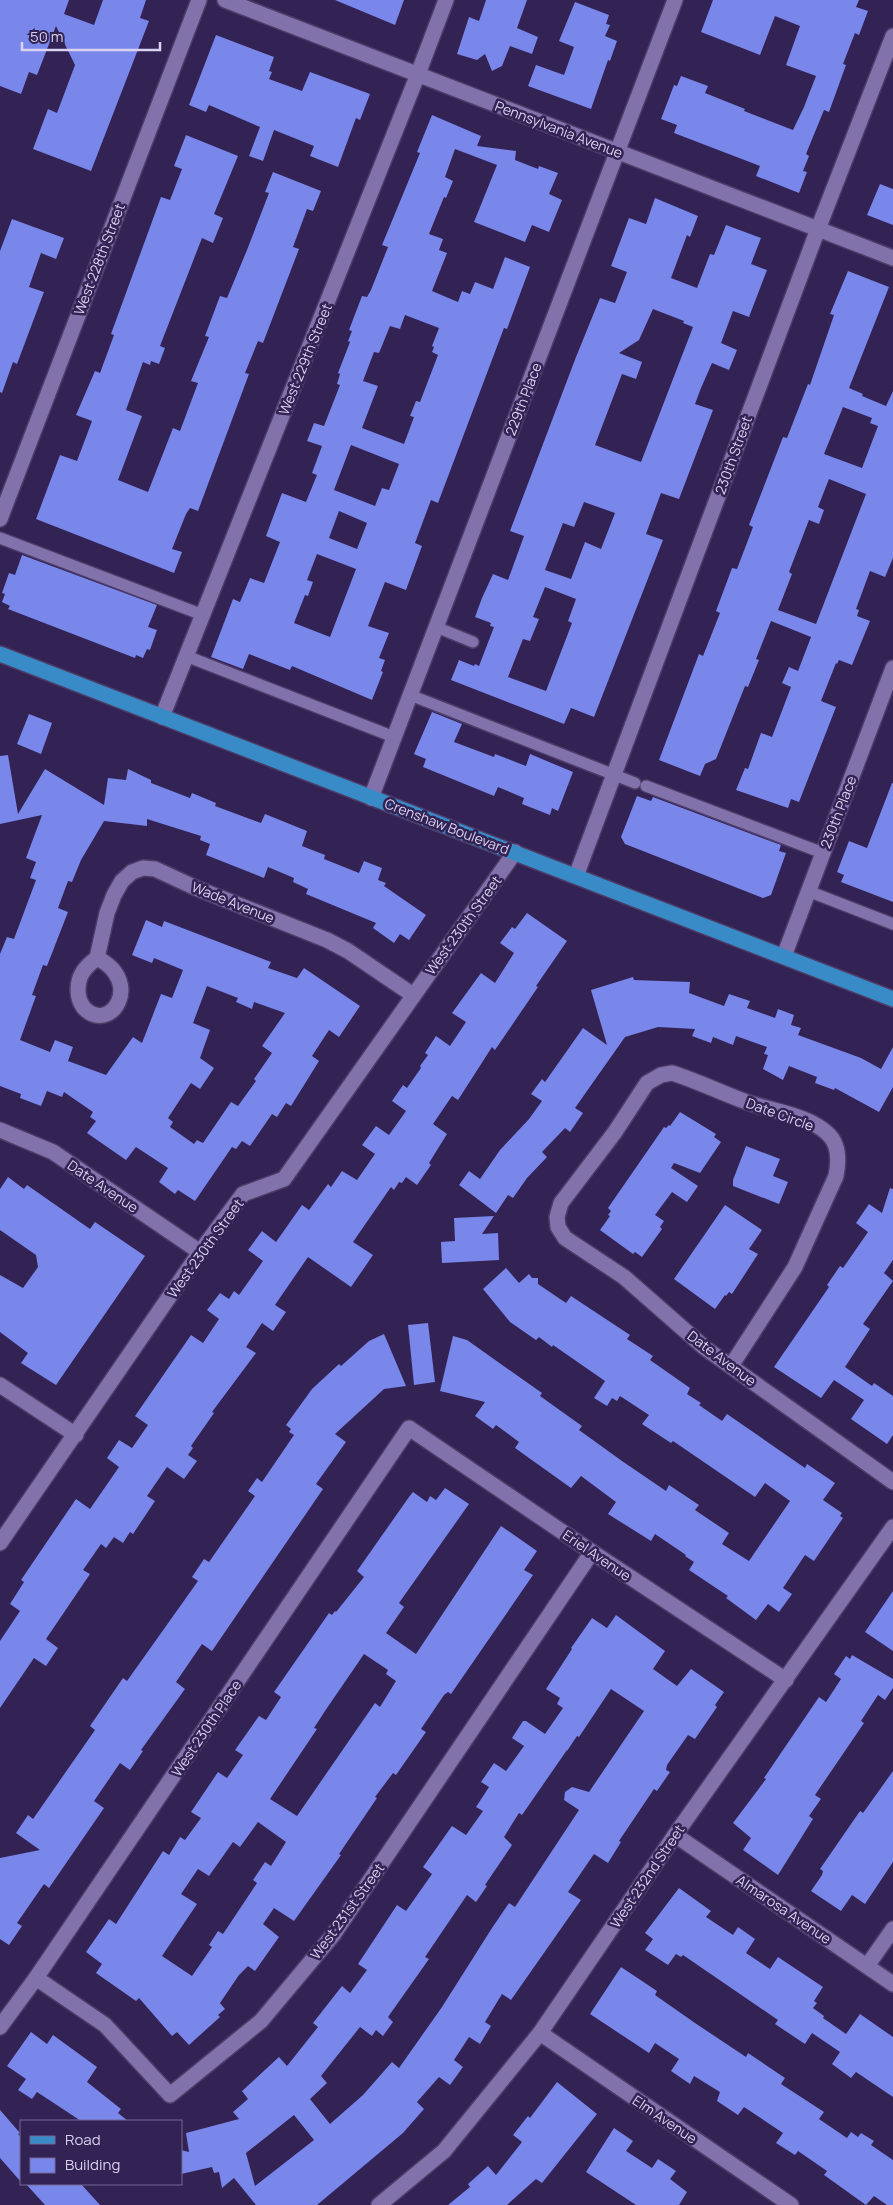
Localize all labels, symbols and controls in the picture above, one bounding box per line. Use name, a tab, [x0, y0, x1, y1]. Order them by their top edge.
scale bar	[22, 20, 160, 52]
text: 50 m	[30, 26, 64, 47]
street label: Pennsylvania Avenue	[492, 96, 626, 162]
street label: West 228th Street	[69, 200, 129, 318]
street label: West 229th Street	[274, 300, 336, 418]
street label: 229th Place	[500, 360, 546, 438]
street label: 230th Street	[710, 413, 756, 497]
street label: 230th Place	[815, 773, 861, 851]
street label: Crenshaw Boulevard	[382, 793, 512, 859]
street label: West 230th Street	[421, 871, 506, 978]
street label: Wade Avenue	[189, 877, 277, 927]
street label: Date Circle	[744, 1093, 816, 1135]
street label: Date Avenue	[64, 1155, 142, 1217]
street label: West 230th Street	[163, 1194, 248, 1301]
street label: Date Avenue	[684, 1326, 760, 1390]
street label: Eriel Avenue	[559, 1525, 635, 1585]
street label: West 230th Place	[167, 1676, 245, 1780]
street label: West 232nd Street	[605, 1820, 689, 1931]
street label: West 231st Street	[306, 1859, 388, 1963]
street label: Almarosa Avenue	[733, 1870, 835, 1948]
street label: Elm Avenue	[629, 2090, 701, 2148]
legend	[20, 2120, 182, 2185]
text: Road	[65, 2129, 101, 2150]
text: Building	[65, 2154, 120, 2175]

